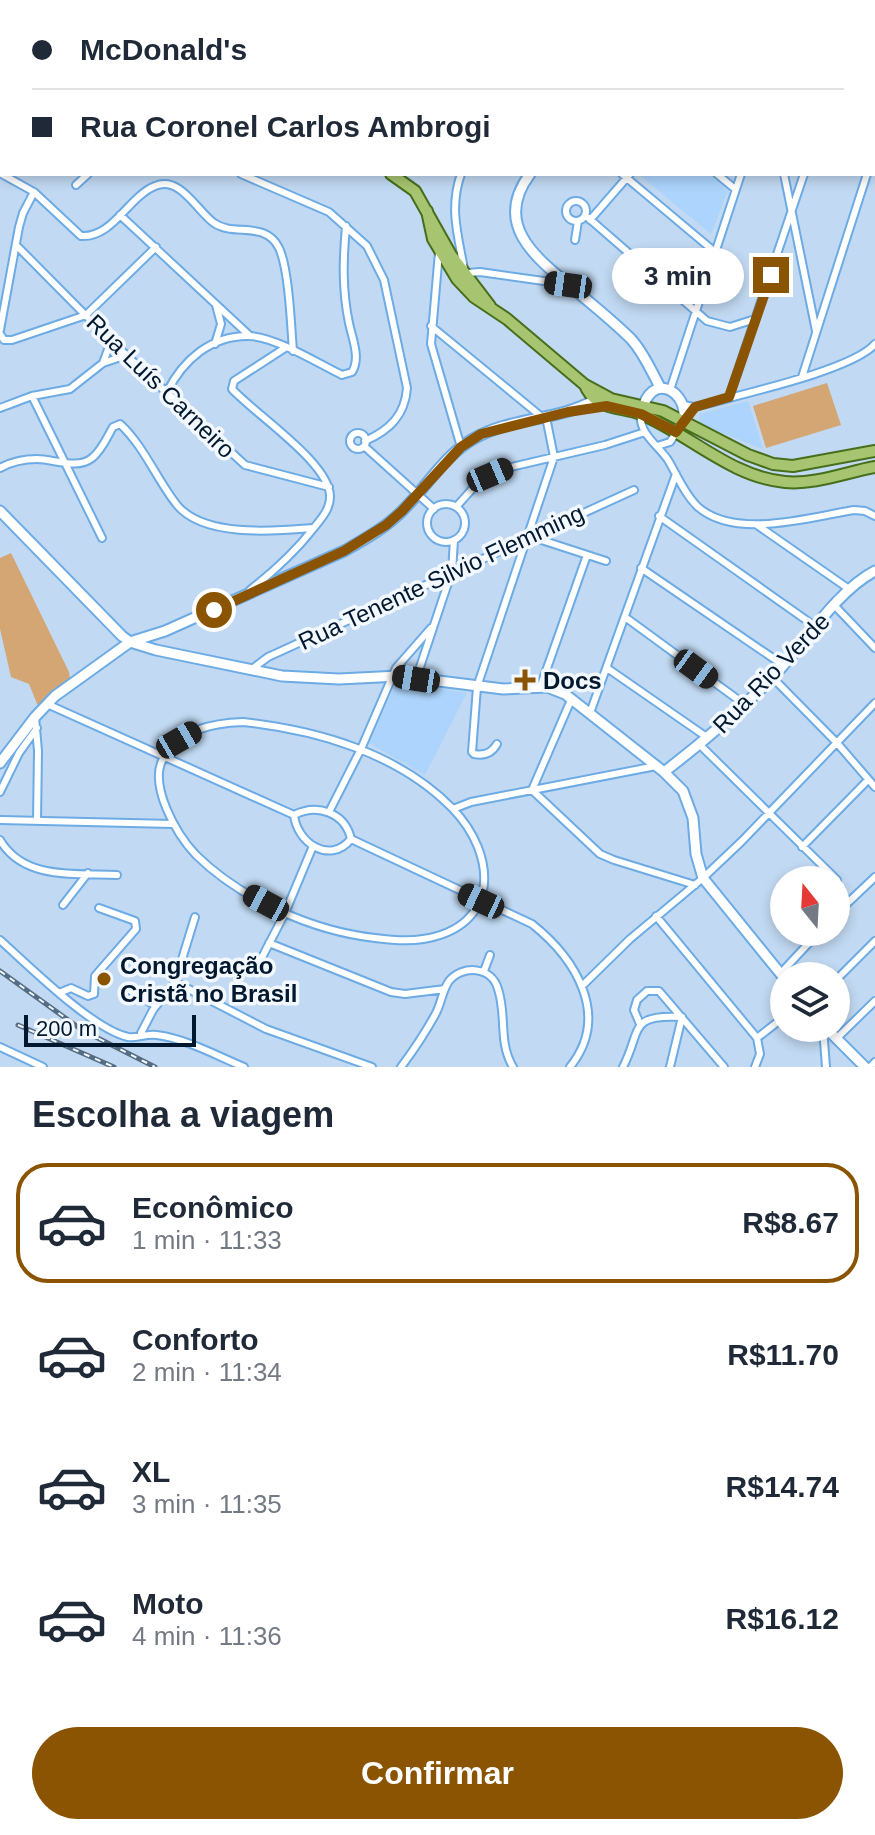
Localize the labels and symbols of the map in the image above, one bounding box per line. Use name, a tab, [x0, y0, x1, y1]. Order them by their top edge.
callout: 3 min	[611, 247, 743, 303]
route end	[753, 257, 789, 293]
car	[543, 270, 593, 300]
street label: Rua Luís Carneiro	[82, 309, 240, 463]
car	[463, 455, 517, 495]
street label: Rua Tenente Silvio Flemming	[294, 499, 588, 655]
route start	[196, 592, 232, 628]
street label: Rua Rio Verde	[707, 607, 835, 739]
car	[670, 645, 722, 693]
car	[390, 663, 442, 695]
place label: Docs	[543, 667, 602, 694]
marker: Docs	[514, 669, 536, 691]
car	[152, 718, 206, 762]
north arrow	[770, 866, 850, 946]
car	[454, 880, 508, 922]
car	[239, 881, 293, 925]
place label: Congregação Cristã no Brasil	[120, 952, 297, 1007]
marker: Congregação Cristã no Brasil	[95, 970, 113, 988]
scale bar	[24, 1011, 196, 1047]

